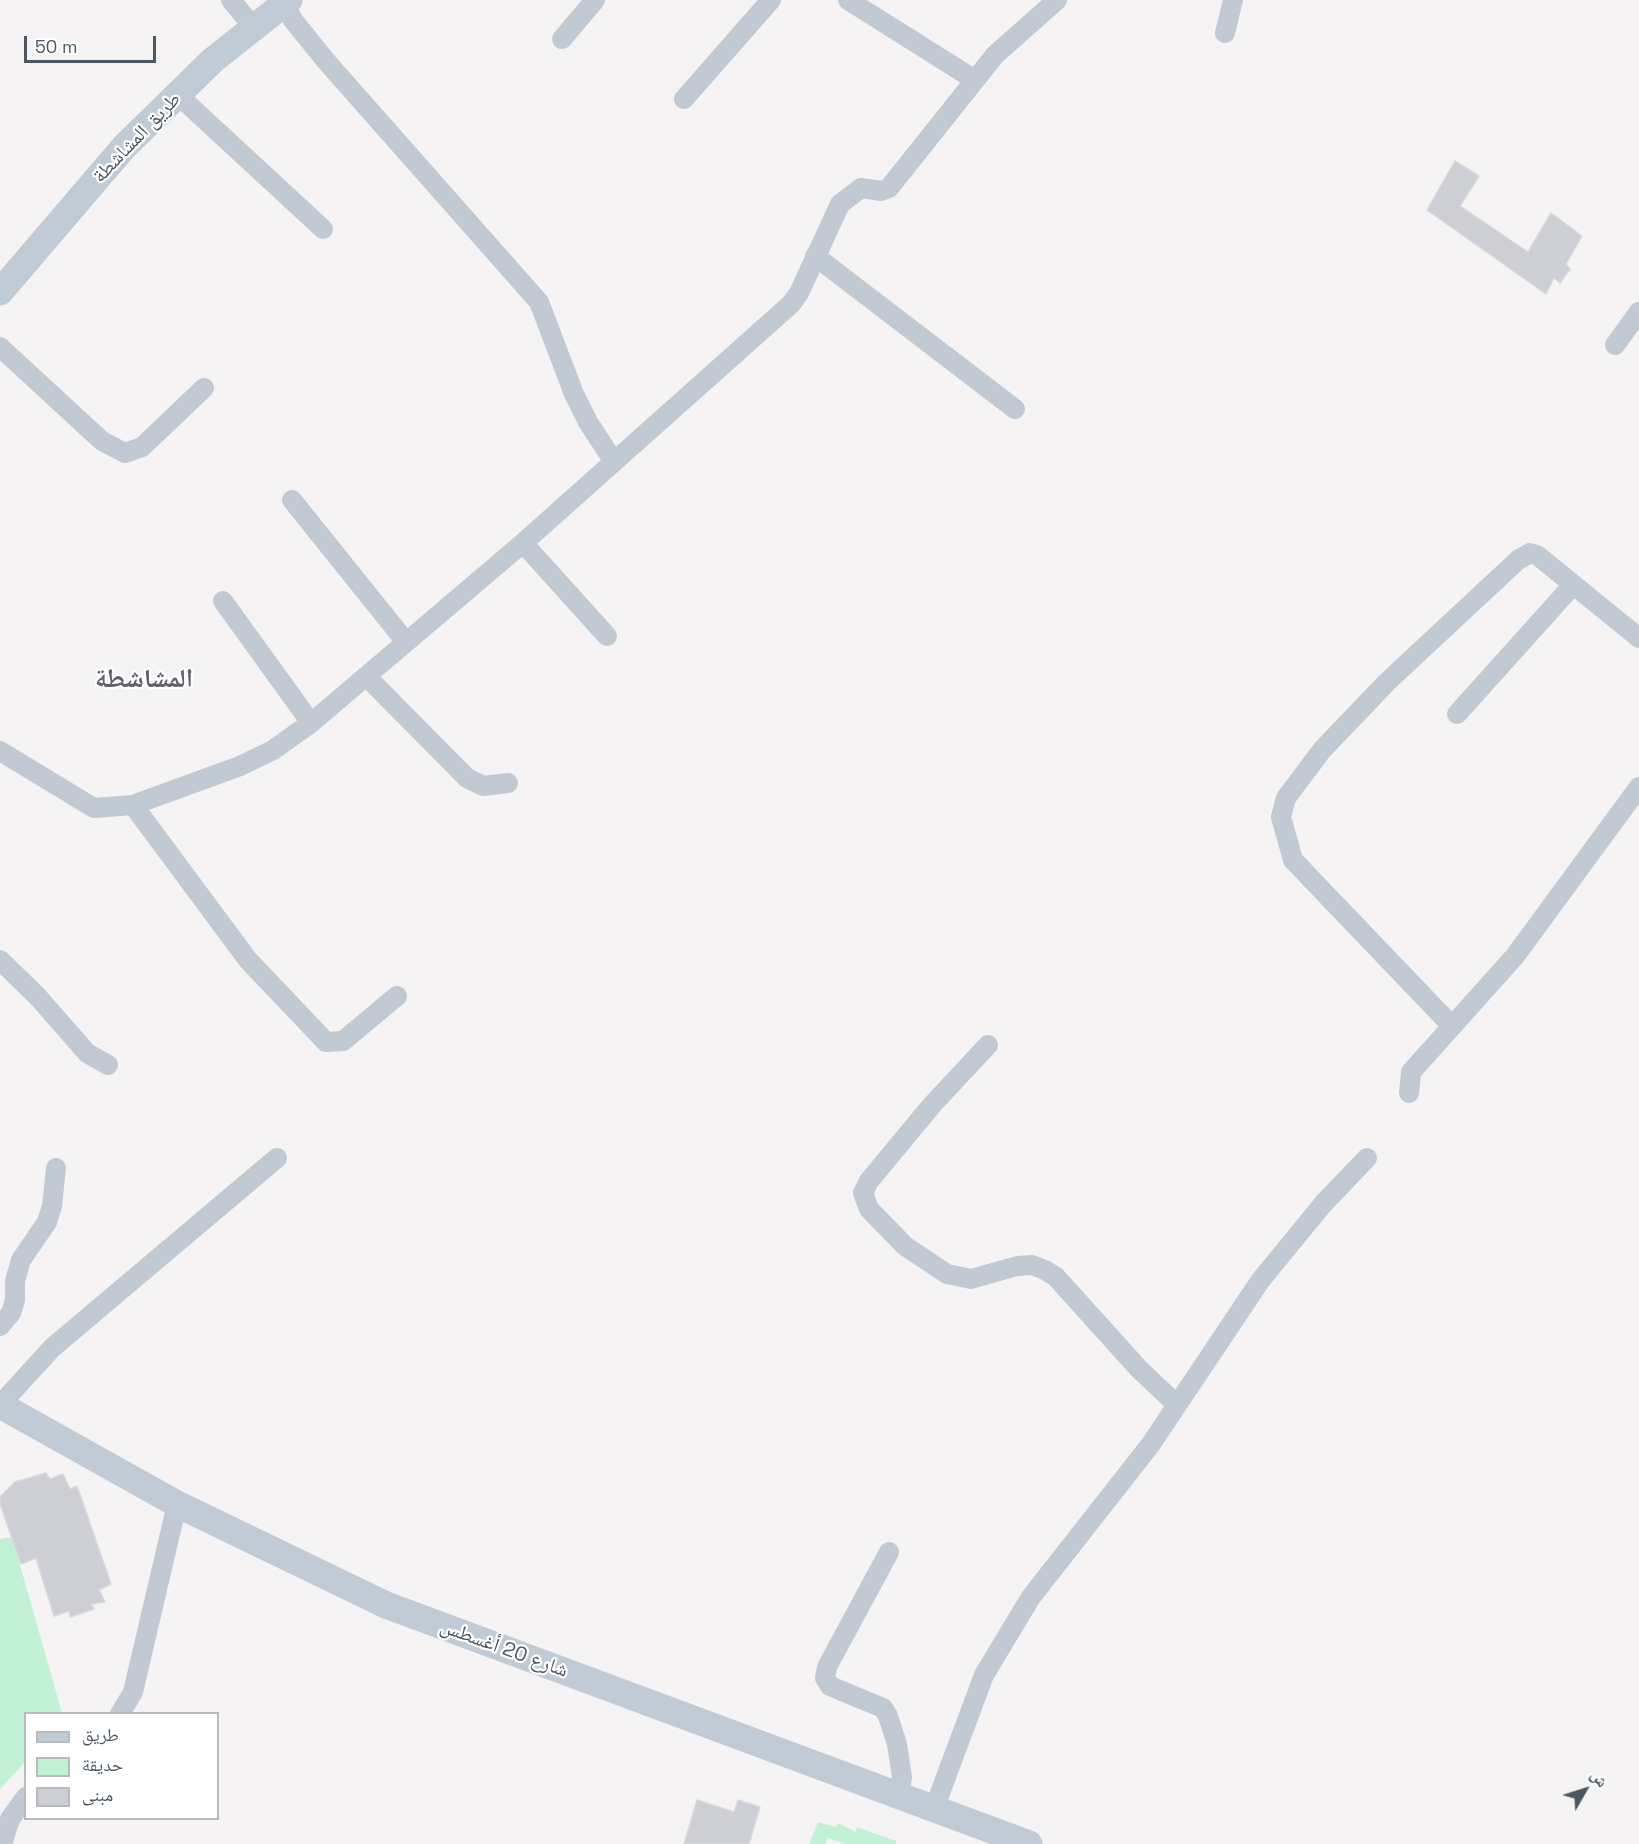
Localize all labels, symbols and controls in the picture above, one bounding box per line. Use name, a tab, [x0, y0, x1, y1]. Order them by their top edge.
scale bar	[27, 24, 159, 62]
text: 50 m	[35, 35, 77, 58]
street label: طريق المشاشطة	[88, 88, 186, 188]
district label: المشاشطة	[95, 664, 193, 696]
street label: شارع 20 أغسطس	[437, 1615, 571, 1683]
legend	[24, 1712, 219, 1820]
text: طريق	[82, 1723, 119, 1746]
text: حديقة	[82, 1753, 123, 1776]
north arrow	[1555, 1760, 1615, 1820]
text: ش	[1586, 1765, 1613, 1792]
text: مبنى	[82, 1783, 113, 1806]

